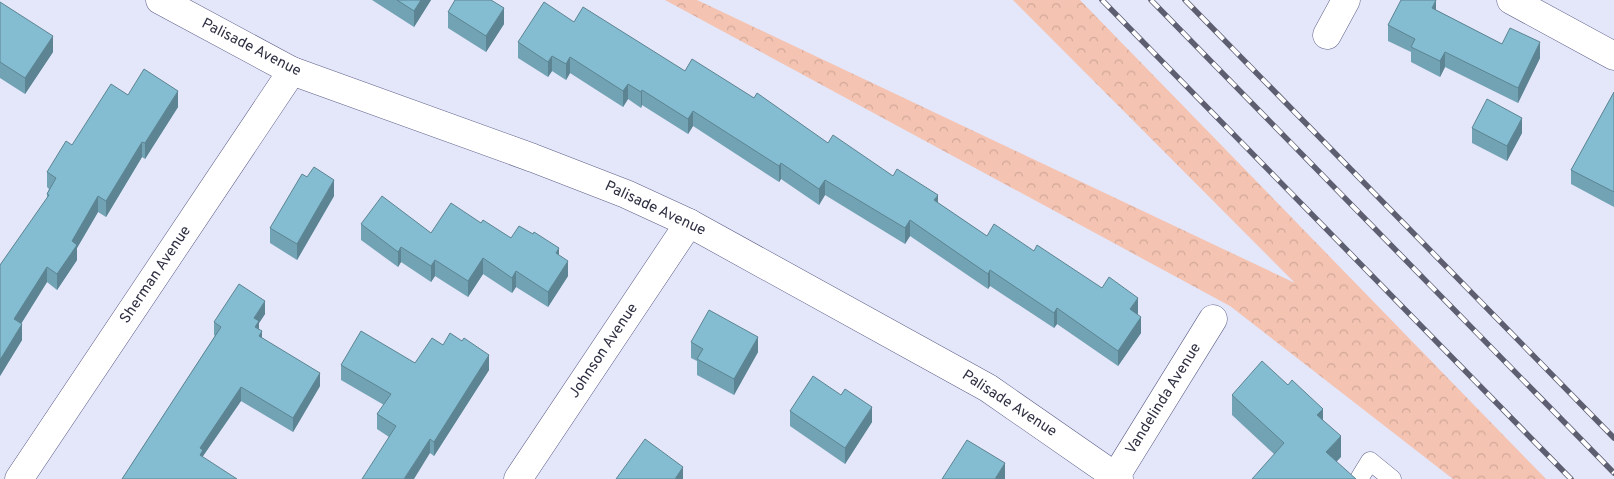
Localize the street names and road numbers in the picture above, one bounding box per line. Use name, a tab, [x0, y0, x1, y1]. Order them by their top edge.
street label: Palisade Avenue	[198, 15, 304, 81]
street label: Palisade Avenue	[601, 177, 709, 241]
street label: Sherman Avenue	[116, 222, 196, 328]
street label: Johnson Avenue	[565, 300, 643, 402]
street label: Vandelinda Avenue	[1122, 340, 1206, 458]
street label: Palisade Avenue	[958, 366, 1060, 442]

